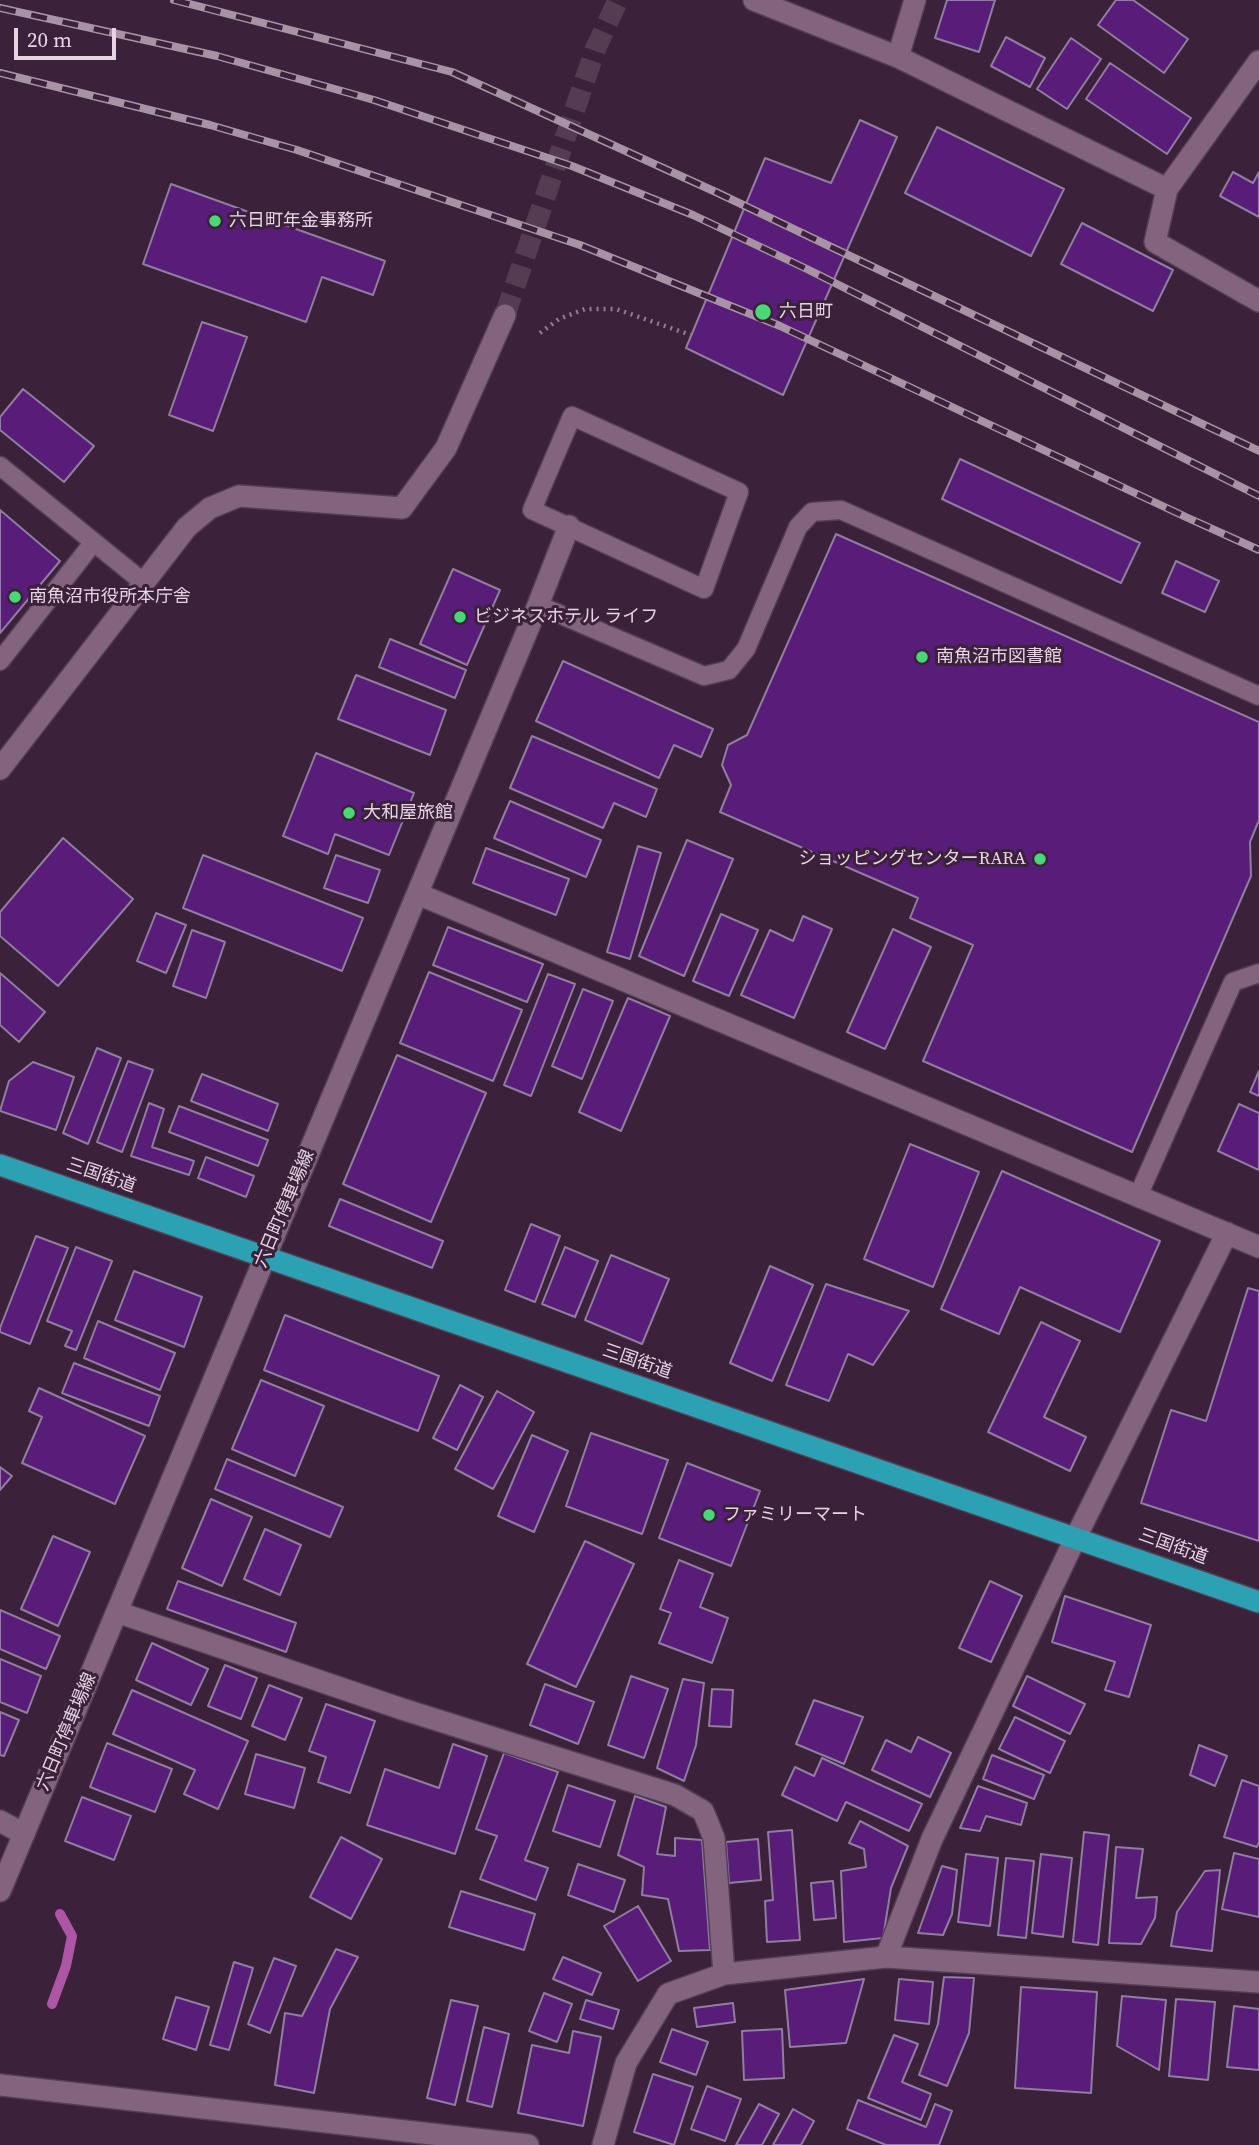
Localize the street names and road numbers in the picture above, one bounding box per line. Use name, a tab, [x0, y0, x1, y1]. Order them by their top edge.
street label: 六日町停車場線	[250, 1147, 320, 1271]
street label: 三国街道	[63, 1154, 139, 1198]
street label: 三国街道	[599, 1340, 675, 1384]
street label: 三国街道	[1135, 1525, 1211, 1569]
street label: 六日町停車場線	[32, 1670, 102, 1794]

